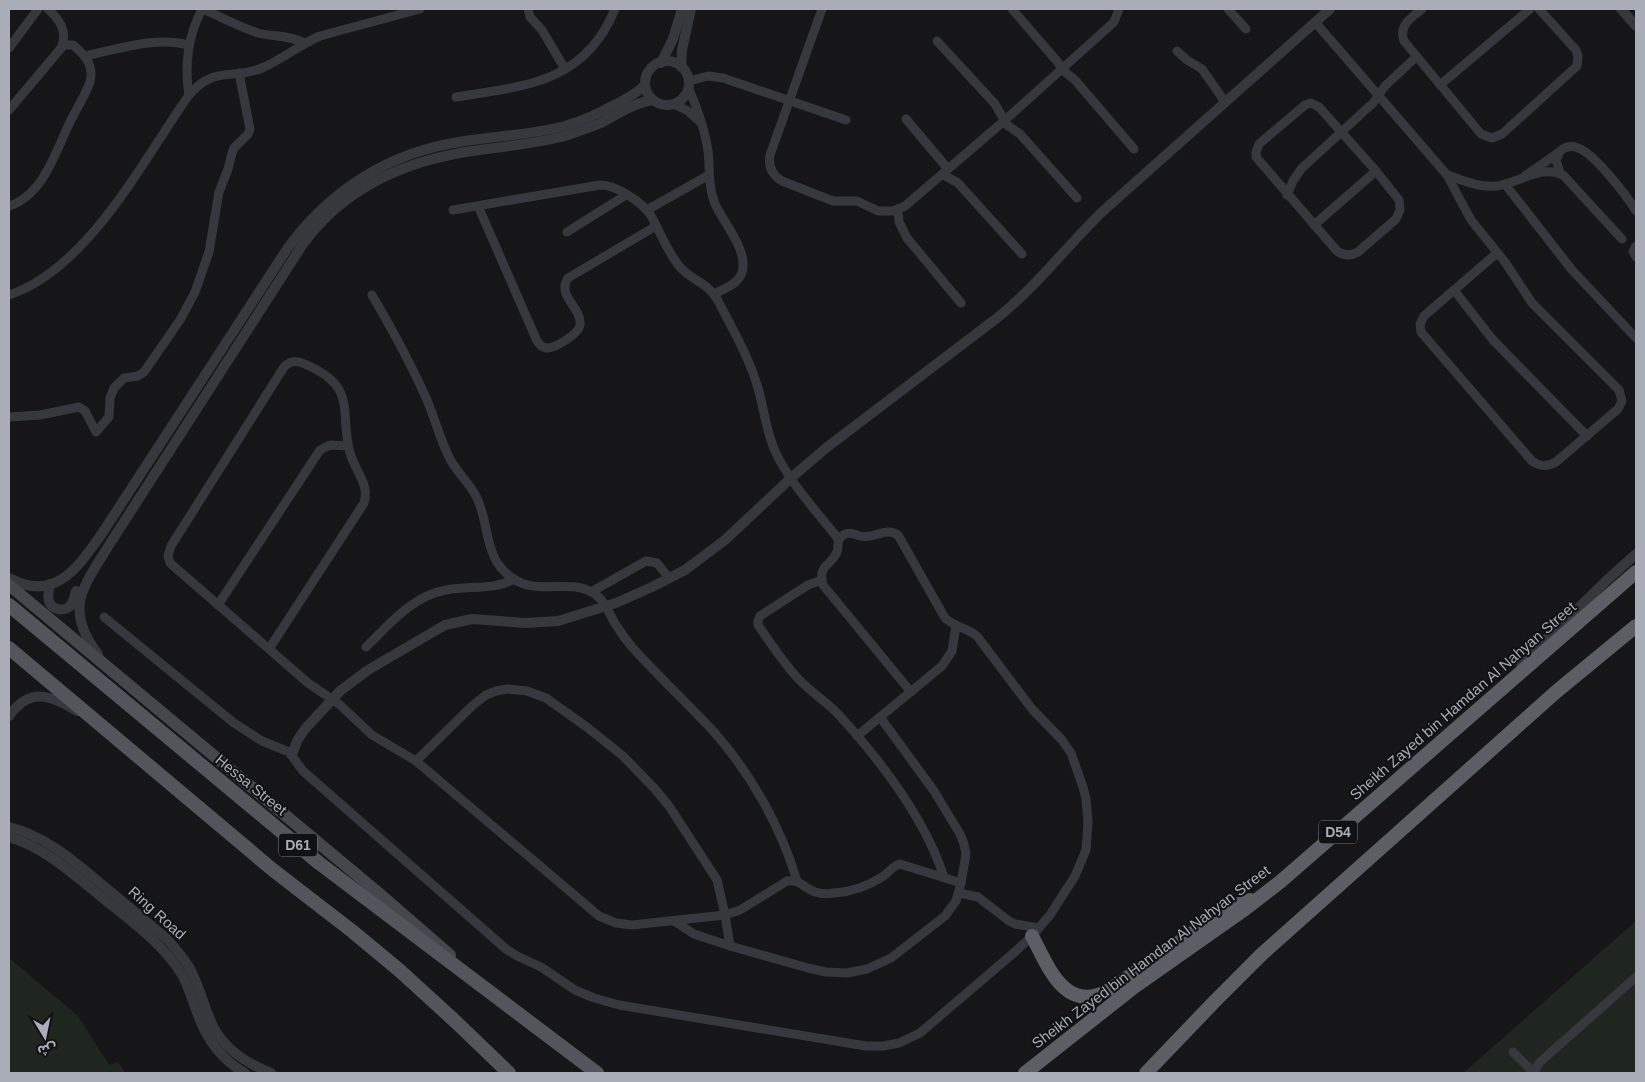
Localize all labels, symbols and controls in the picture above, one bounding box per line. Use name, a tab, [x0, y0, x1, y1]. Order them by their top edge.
street label: Sheikh Zayed bin Hamdan Al Nahyan Street	[1346, 597, 1580, 803]
street label: Hessa Street	[212, 751, 291, 819]
road number: D54	[1319, 820, 1357, 844]
road number: D61	[279, 834, 317, 856]
street label: Sheikh Zayed bin Hamdan Al Nahyan Street	[1028, 861, 1274, 1052]
street label: Ring Road	[125, 883, 189, 943]
north arrow	[20, 1012, 70, 1062]
text: ش	[36, 1040, 58, 1059]

